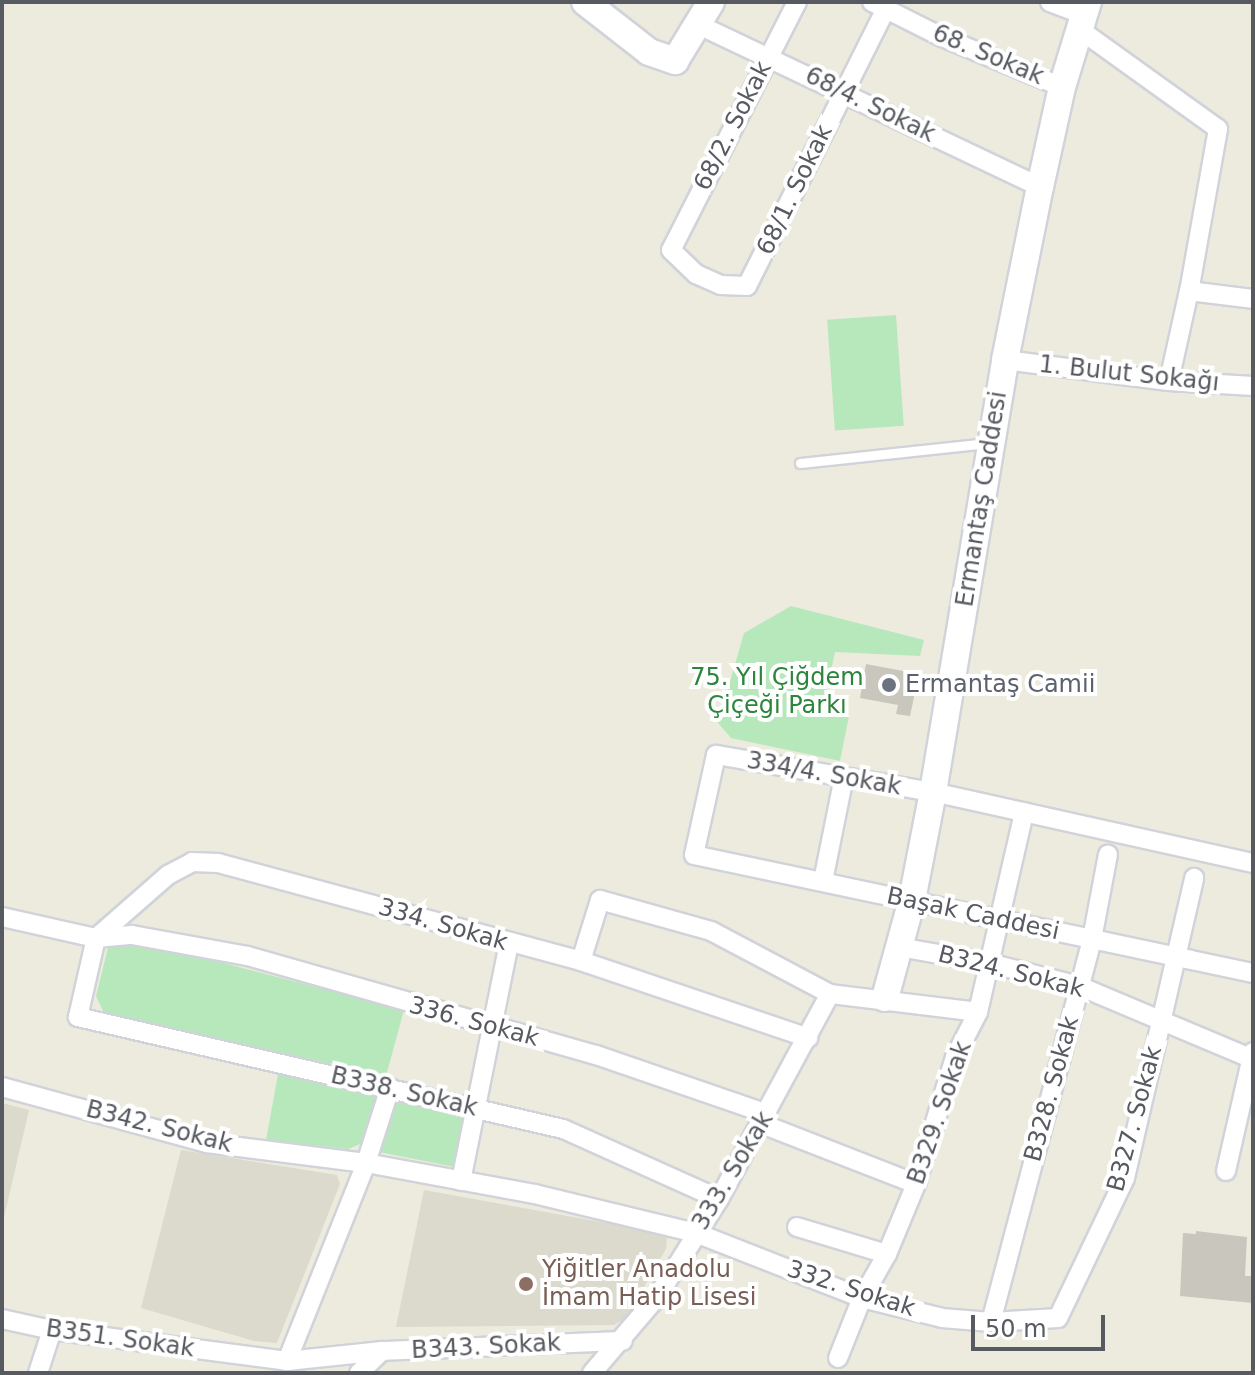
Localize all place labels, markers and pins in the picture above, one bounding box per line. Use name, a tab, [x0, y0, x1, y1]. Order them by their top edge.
place label: Ermantaş Camii	[905, 671, 1095, 699]
marker: Ermantaş Camii	[880, 676, 898, 694]
place label: Yiğitler Anadolu İmam Hatip Lisesi	[542, 1256, 756, 1312]
marker: Yiğitler Anadolu İmam Hatip Lisesi	[517, 1275, 535, 1293]

